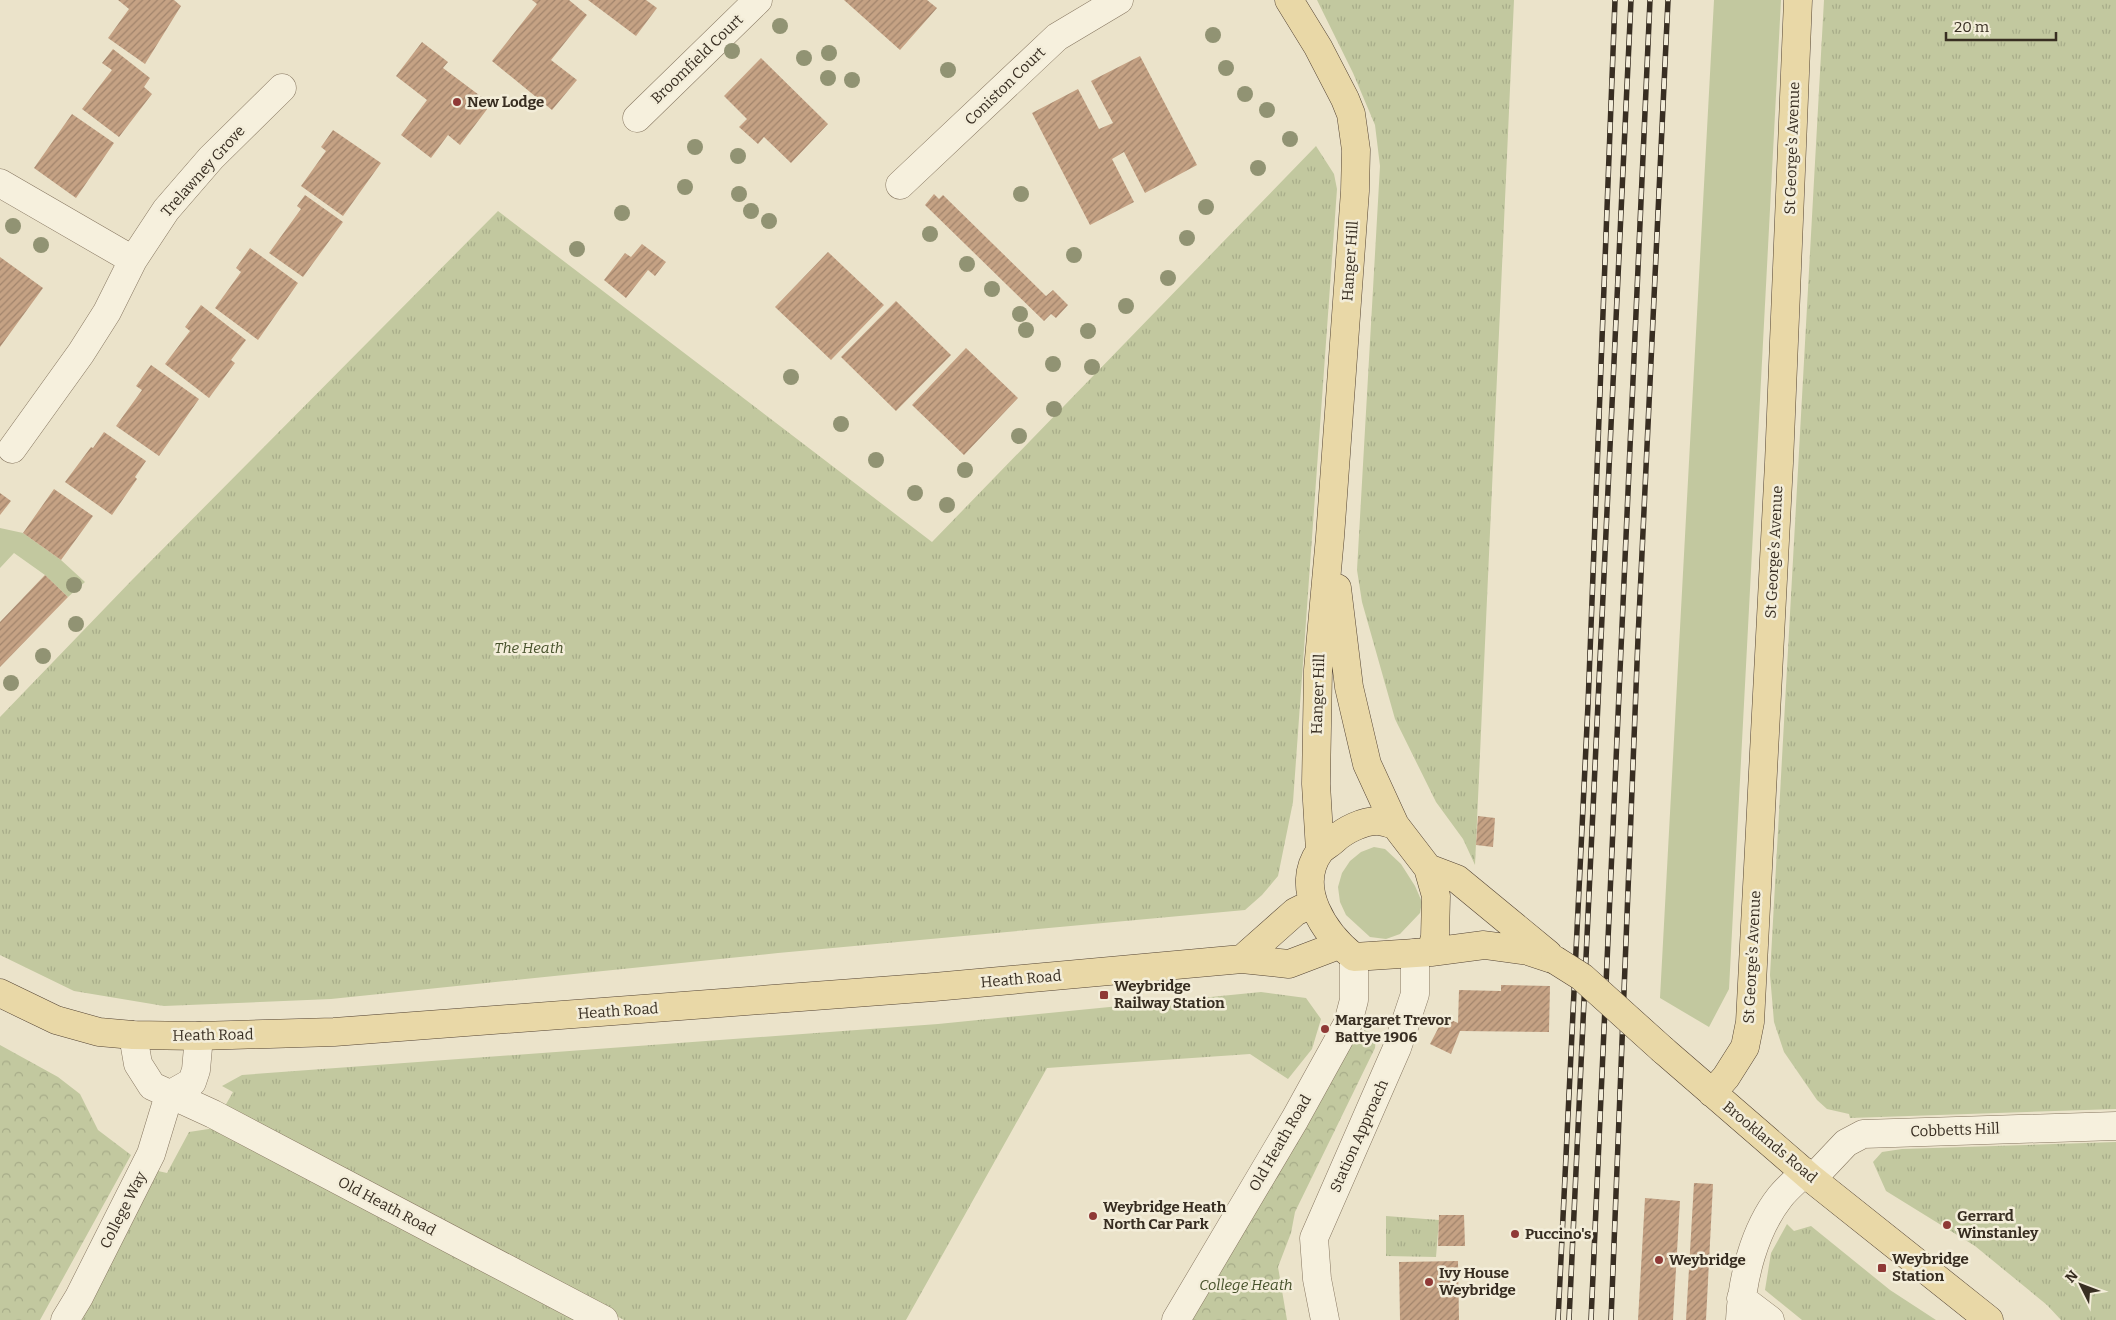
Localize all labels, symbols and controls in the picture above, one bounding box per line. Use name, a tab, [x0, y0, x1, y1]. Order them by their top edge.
street label: Broomfield Court	[647, 10, 747, 107]
scale bar	[1946, 10, 2056, 42]
text: 20 m	[1954, 18, 1990, 36]
street label: Coniston Court	[961, 43, 1049, 129]
street label: St George’s Avenue	[1781, 81, 1803, 215]
place label: New Lodge	[467, 93, 544, 111]
marker: New Lodge	[451, 96, 463, 108]
street label: Trelawney Grove	[157, 122, 249, 220]
street label: Hanger Hill	[1338, 220, 1362, 302]
street label: St George’s Avenue	[1762, 485, 1786, 619]
park label: The Heath	[494, 639, 564, 657]
street label: Hanger Hill	[1308, 653, 1328, 735]
street label: St George’s Avenue	[1740, 890, 1764, 1024]
street label: Heath Road	[980, 966, 1062, 991]
place label: Weybridge Railway Station	[1114, 977, 1225, 1012]
marker: Weybridge Railway Station	[1098, 989, 1110, 1001]
street label: Heath Road	[577, 999, 659, 1023]
place label: Margaret Trevor Battye 1906	[1335, 1011, 1451, 1046]
marker: Margaret Trevor Battye 1906	[1319, 1023, 1331, 1035]
street label: Heath Road	[172, 1025, 254, 1045]
street label: Station Approach	[1326, 1076, 1392, 1195]
street label: Old Heath Road	[1245, 1092, 1315, 1194]
street label: Brooklands Road	[1719, 1097, 1821, 1187]
street label: Cobbetts Hill	[1910, 1119, 2000, 1141]
street label: College Way	[96, 1168, 150, 1251]
street label: Old Heath Road	[335, 1173, 439, 1239]
place label: Weybridge Heath North Car Park	[1103, 1198, 1227, 1233]
place label: Gerrard Winstanley	[1957, 1207, 2039, 1242]
marker: Weybridge Heath North Car Park	[1087, 1210, 1099, 1222]
marker: Gerrard Winstanley	[1941, 1219, 1953, 1231]
place label: Puccino's	[1525, 1225, 1591, 1243]
marker: Puccino's	[1509, 1228, 1521, 1240]
place label: Weybridge Station	[1892, 1250, 1969, 1285]
place label: Weybridge	[1669, 1251, 1746, 1269]
marker: Weybridge	[1653, 1254, 1665, 1266]
north arrow	[2056, 1260, 2106, 1310]
marker: Weybridge Station	[1876, 1262, 1888, 1274]
place label: Ivy House Weybridge	[1439, 1264, 1516, 1299]
text: N	[2062, 1267, 2082, 1286]
park label: College Heath	[1199, 1276, 1293, 1294]
marker: Ivy House Weybridge	[1423, 1276, 1435, 1288]

